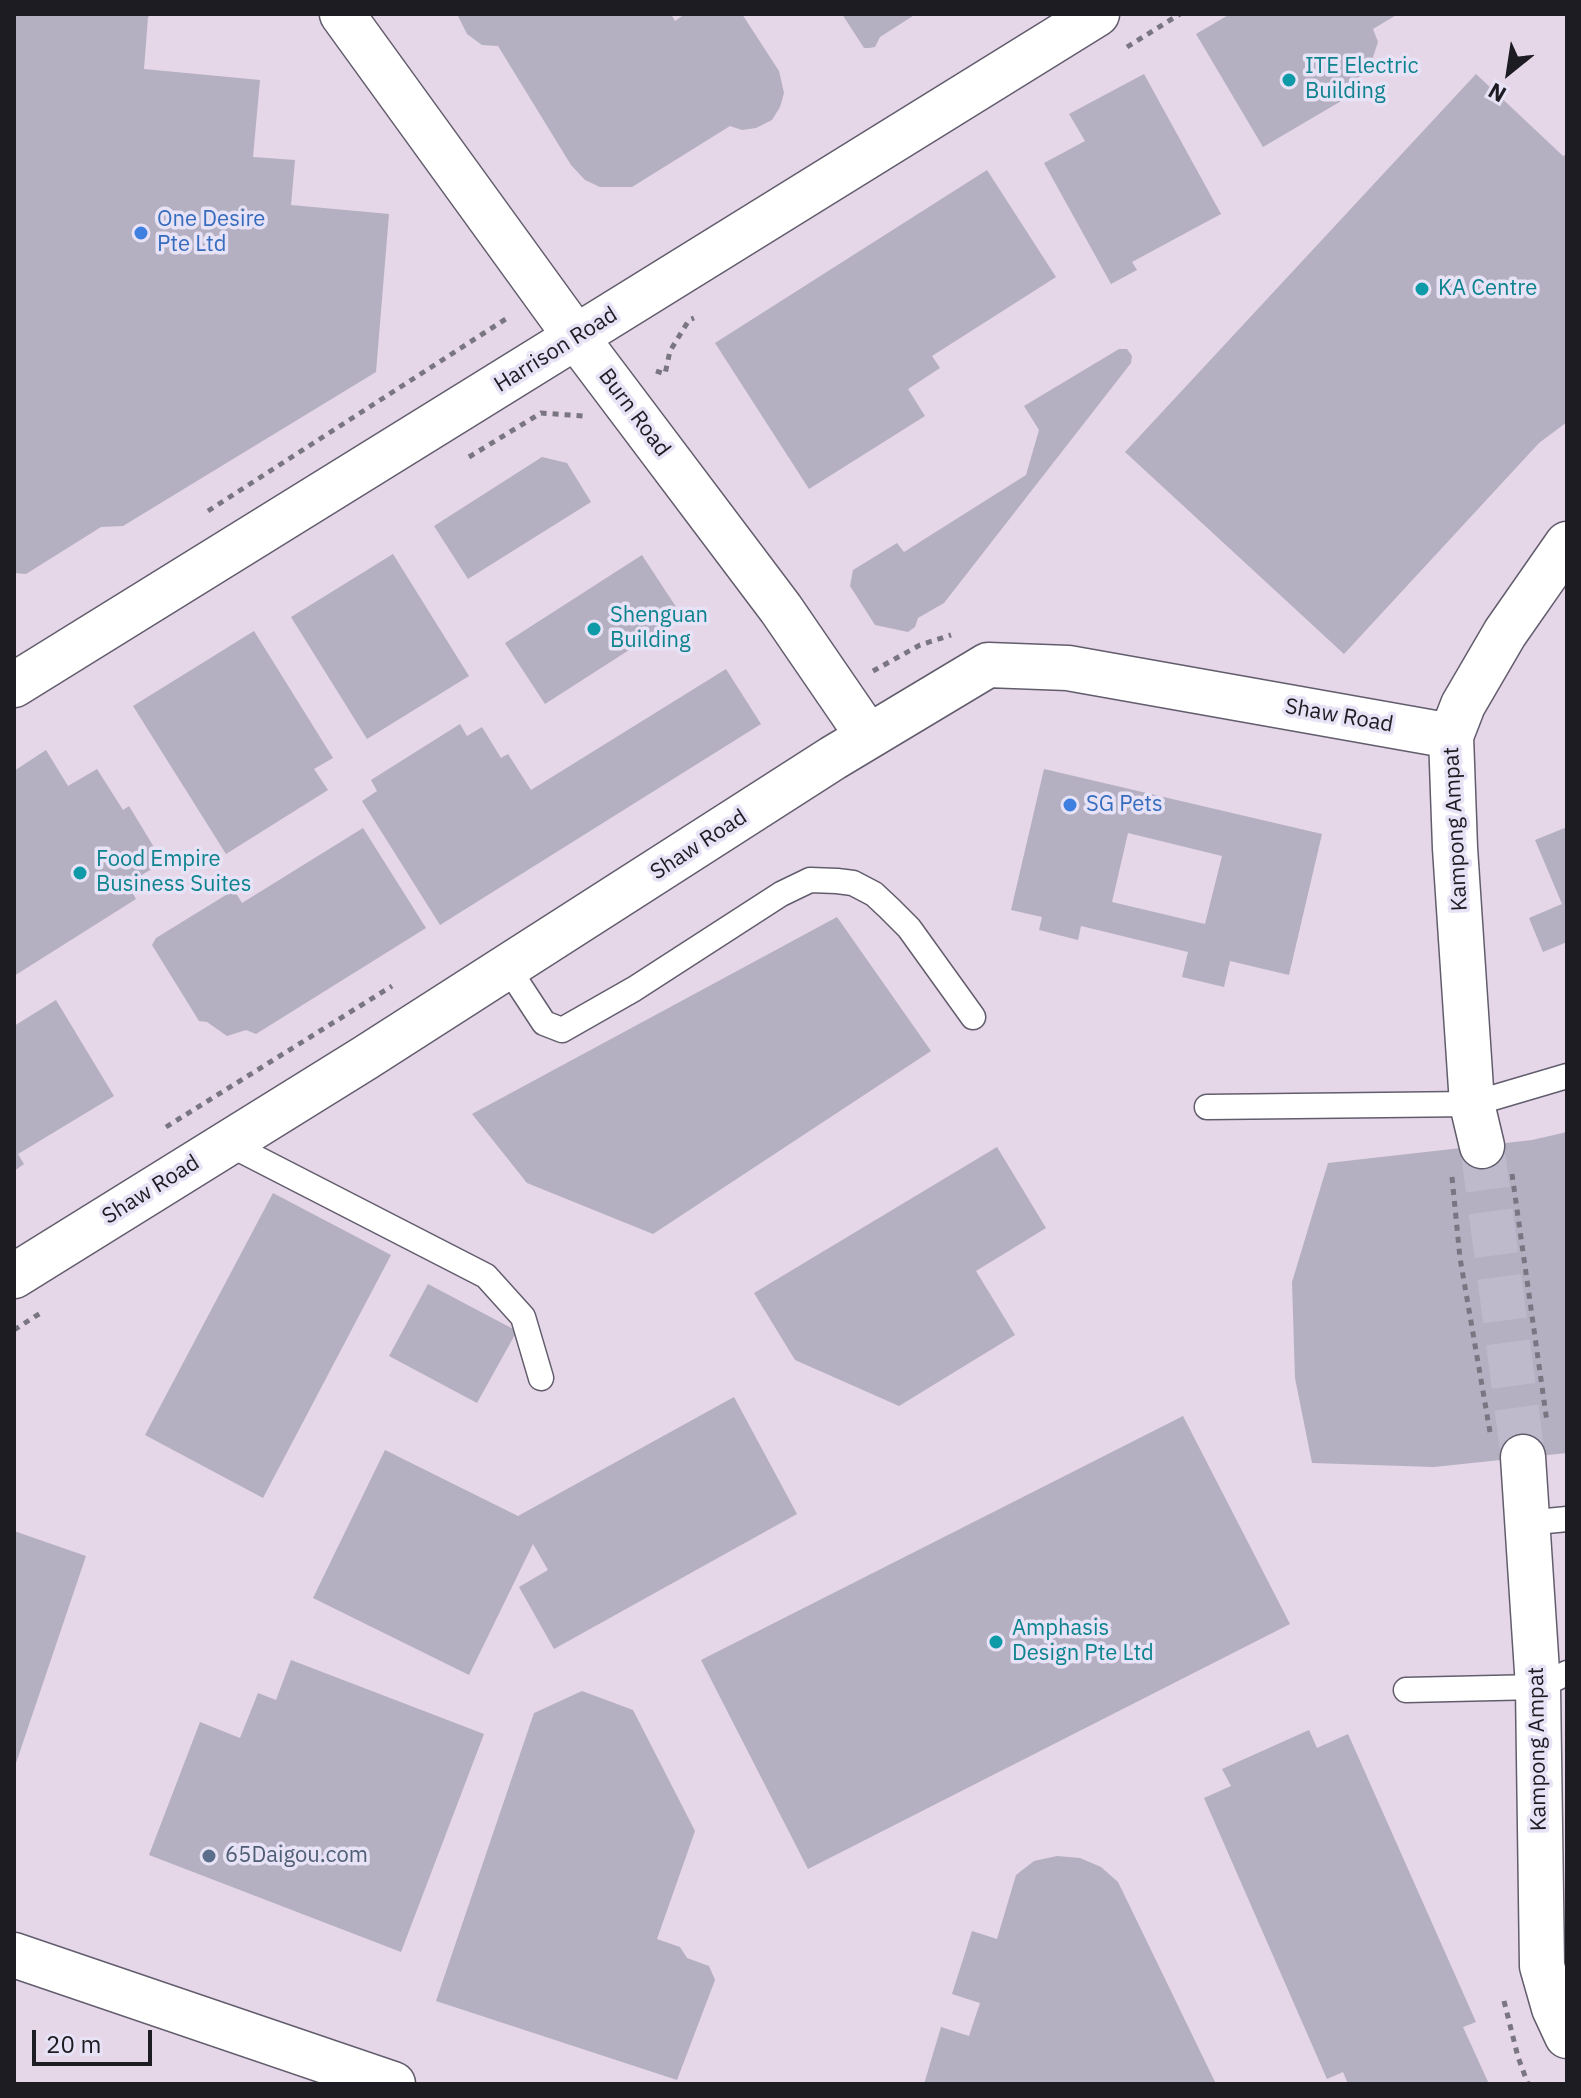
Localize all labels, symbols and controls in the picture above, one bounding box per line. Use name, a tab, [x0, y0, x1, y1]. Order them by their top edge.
north arrow	[1469, 32, 1549, 112]
place label: ITE Electric Building	[1305, 54, 1419, 106]
marker: ITE Electric Building	[1280, 71, 1298, 89]
text: N	[1483, 77, 1511, 110]
place label: One Desire Pte Ltd	[157, 207, 265, 258]
marker: One Desire Pte Ltd	[132, 224, 150, 242]
place label: KA Centre	[1438, 276, 1537, 302]
marker: KA Centre	[1413, 280, 1431, 298]
street label: Harrison Road	[490, 302, 622, 398]
street label: Burn Road	[592, 364, 676, 462]
place label: Shenguan Building	[610, 603, 708, 654]
marker: Shenguan Building	[585, 620, 603, 638]
street label: Shaw Road	[1283, 693, 1395, 739]
street label: Kampong Ampat	[1439, 746, 1473, 912]
place label: SG Pets	[1086, 792, 1163, 818]
marker: SG Pets	[1061, 796, 1079, 814]
street label: Shaw Road	[646, 804, 752, 886]
place label: Food Empire Business Suites	[96, 847, 251, 898]
marker: Food Empire Business Suites	[71, 864, 89, 882]
street label: Shaw Road	[98, 1150, 204, 1230]
place label: Amphasis Design Pte Ltd	[1012, 1616, 1154, 1668]
marker: Amphasis Design Pte Ltd	[987, 1633, 1005, 1651]
street label: Kampong Ampat	[1523, 1667, 1553, 1831]
place label: 65Daigou.com	[225, 1843, 368, 1869]
marker: 65Daigou.com	[200, 1847, 218, 1865]
scale bar	[36, 2014, 156, 2064]
text: 20 m	[46, 2028, 101, 2060]

